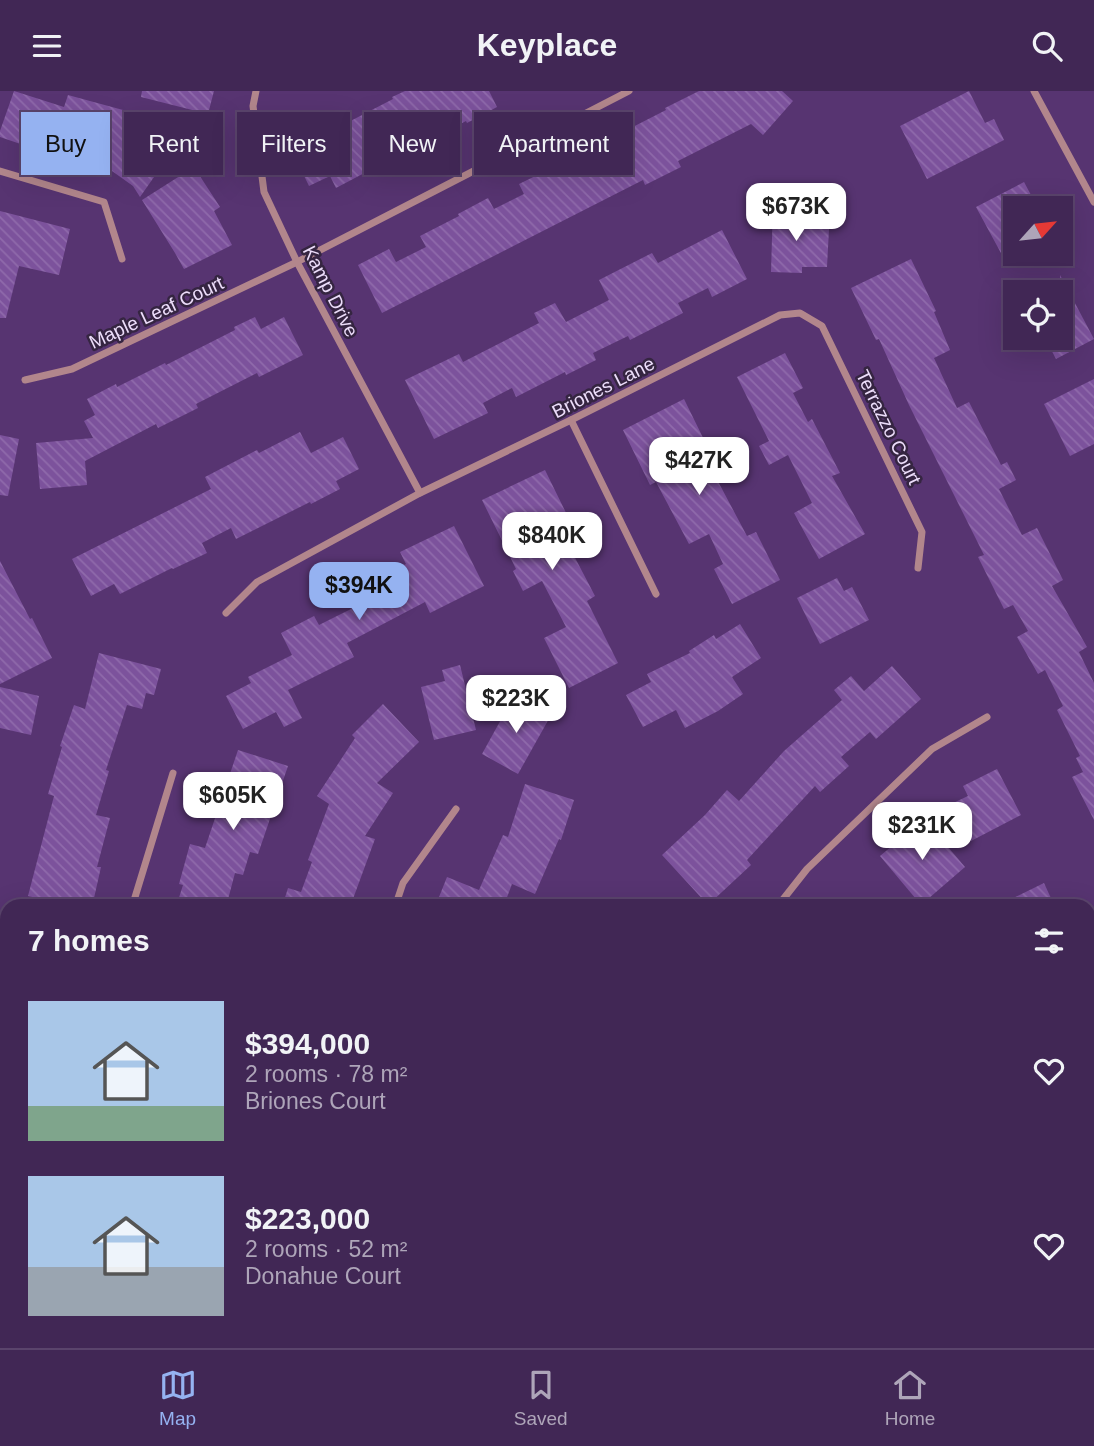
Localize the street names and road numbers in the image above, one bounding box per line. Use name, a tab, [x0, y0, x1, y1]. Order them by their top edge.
street label: Kamp Drive	[299, 242, 362, 340]
street label: Maple Leaf Court	[86, 272, 227, 353]
street label: Briones Lane	[549, 353, 658, 422]
street label: Terrazzo Court	[852, 367, 926, 488]

